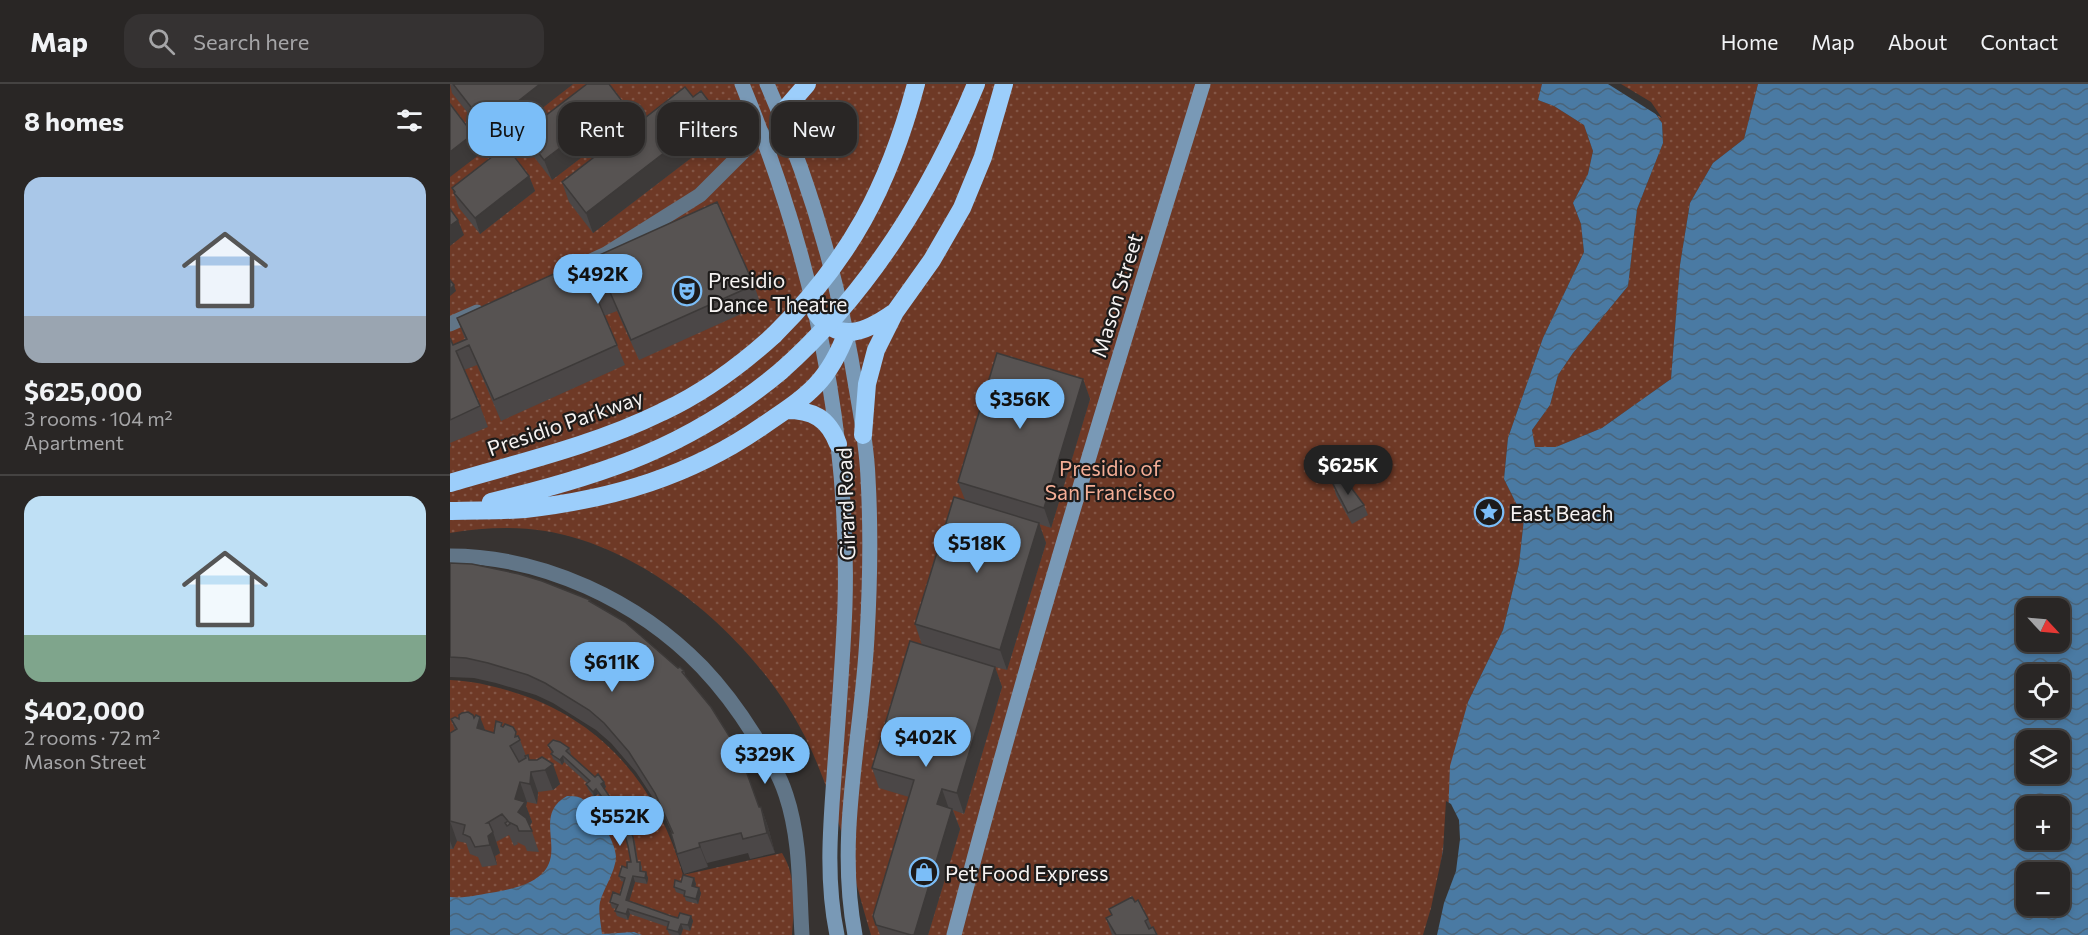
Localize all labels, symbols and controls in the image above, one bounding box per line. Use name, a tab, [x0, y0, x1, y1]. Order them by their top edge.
search box	[124, 14, 544, 68]
text: Map	[30, 24, 88, 58]
icon: search	[145, 25, 178, 58]
text: Search here	[193, 28, 309, 55]
text: Home	[1721, 29, 1778, 54]
text: Map	[1811, 29, 1855, 54]
text: About	[1888, 29, 1947, 54]
text: Contact	[1980, 29, 2058, 54]
chip: Buy	[468, 102, 546, 156]
chip: Rent	[558, 102, 645, 156]
chip: Filters	[657, 102, 759, 156]
chip: New	[771, 102, 857, 156]
icon: filters	[393, 104, 426, 137]
text: 8 homes	[24, 105, 124, 136]
icon: home	[171, 216, 279, 324]
street label: Mason Street	[1085, 230, 1147, 360]
pin: $492K	[556, 254, 640, 305]
text: $492K	[567, 261, 629, 285]
place label: Presidio Dance Theatre	[708, 267, 847, 316]
theatre icon: Presidio Dance Theatre	[671, 275, 703, 307]
text: $625,000	[24, 375, 142, 406]
pin: $356K	[978, 379, 1062, 430]
street label: Presidio Parkway	[484, 384, 646, 460]
text: $356K	[989, 386, 1051, 410]
text: 3 rooms · 104 m²	[24, 406, 173, 430]
text: Apartment	[24, 430, 124, 454]
pin: $625K	[1306, 445, 1390, 496]
street label: Girard Road	[831, 447, 859, 561]
text: $625K	[1318, 452, 1378, 476]
park label: Presidio of San Francisco	[1045, 455, 1175, 504]
place icon: East Beach	[1473, 496, 1505, 528]
place label: East Beach	[1510, 500, 1614, 525]
pin: $518K	[935, 523, 1019, 574]
text: $518K	[948, 530, 1006, 554]
icon: home	[171, 535, 279, 643]
north arrow	[2016, 598, 2070, 652]
map controls	[2016, 598, 2070, 916]
pin: $611K	[570, 642, 654, 693]
text: $611K	[584, 649, 640, 673]
button: locate	[2016, 664, 2070, 718]
text: $402,000	[24, 694, 145, 725]
pin: $402K	[884, 717, 968, 768]
text: $402K	[895, 724, 957, 748]
text: 2 rooms · 72 m²	[24, 725, 160, 749]
button: layers	[2016, 730, 2070, 784]
pin: $329K	[723, 734, 807, 785]
text: $329K	[735, 741, 795, 765]
text: Mason Street	[24, 749, 146, 773]
pin: $552K	[578, 796, 662, 847]
button: +	[2016, 796, 2070, 850]
text: $552K	[590, 803, 650, 827]
shop icon: Pet Food Express	[908, 856, 940, 888]
place label: Pet Food Express	[945, 860, 1108, 885]
button: −	[2016, 862, 2070, 916]

